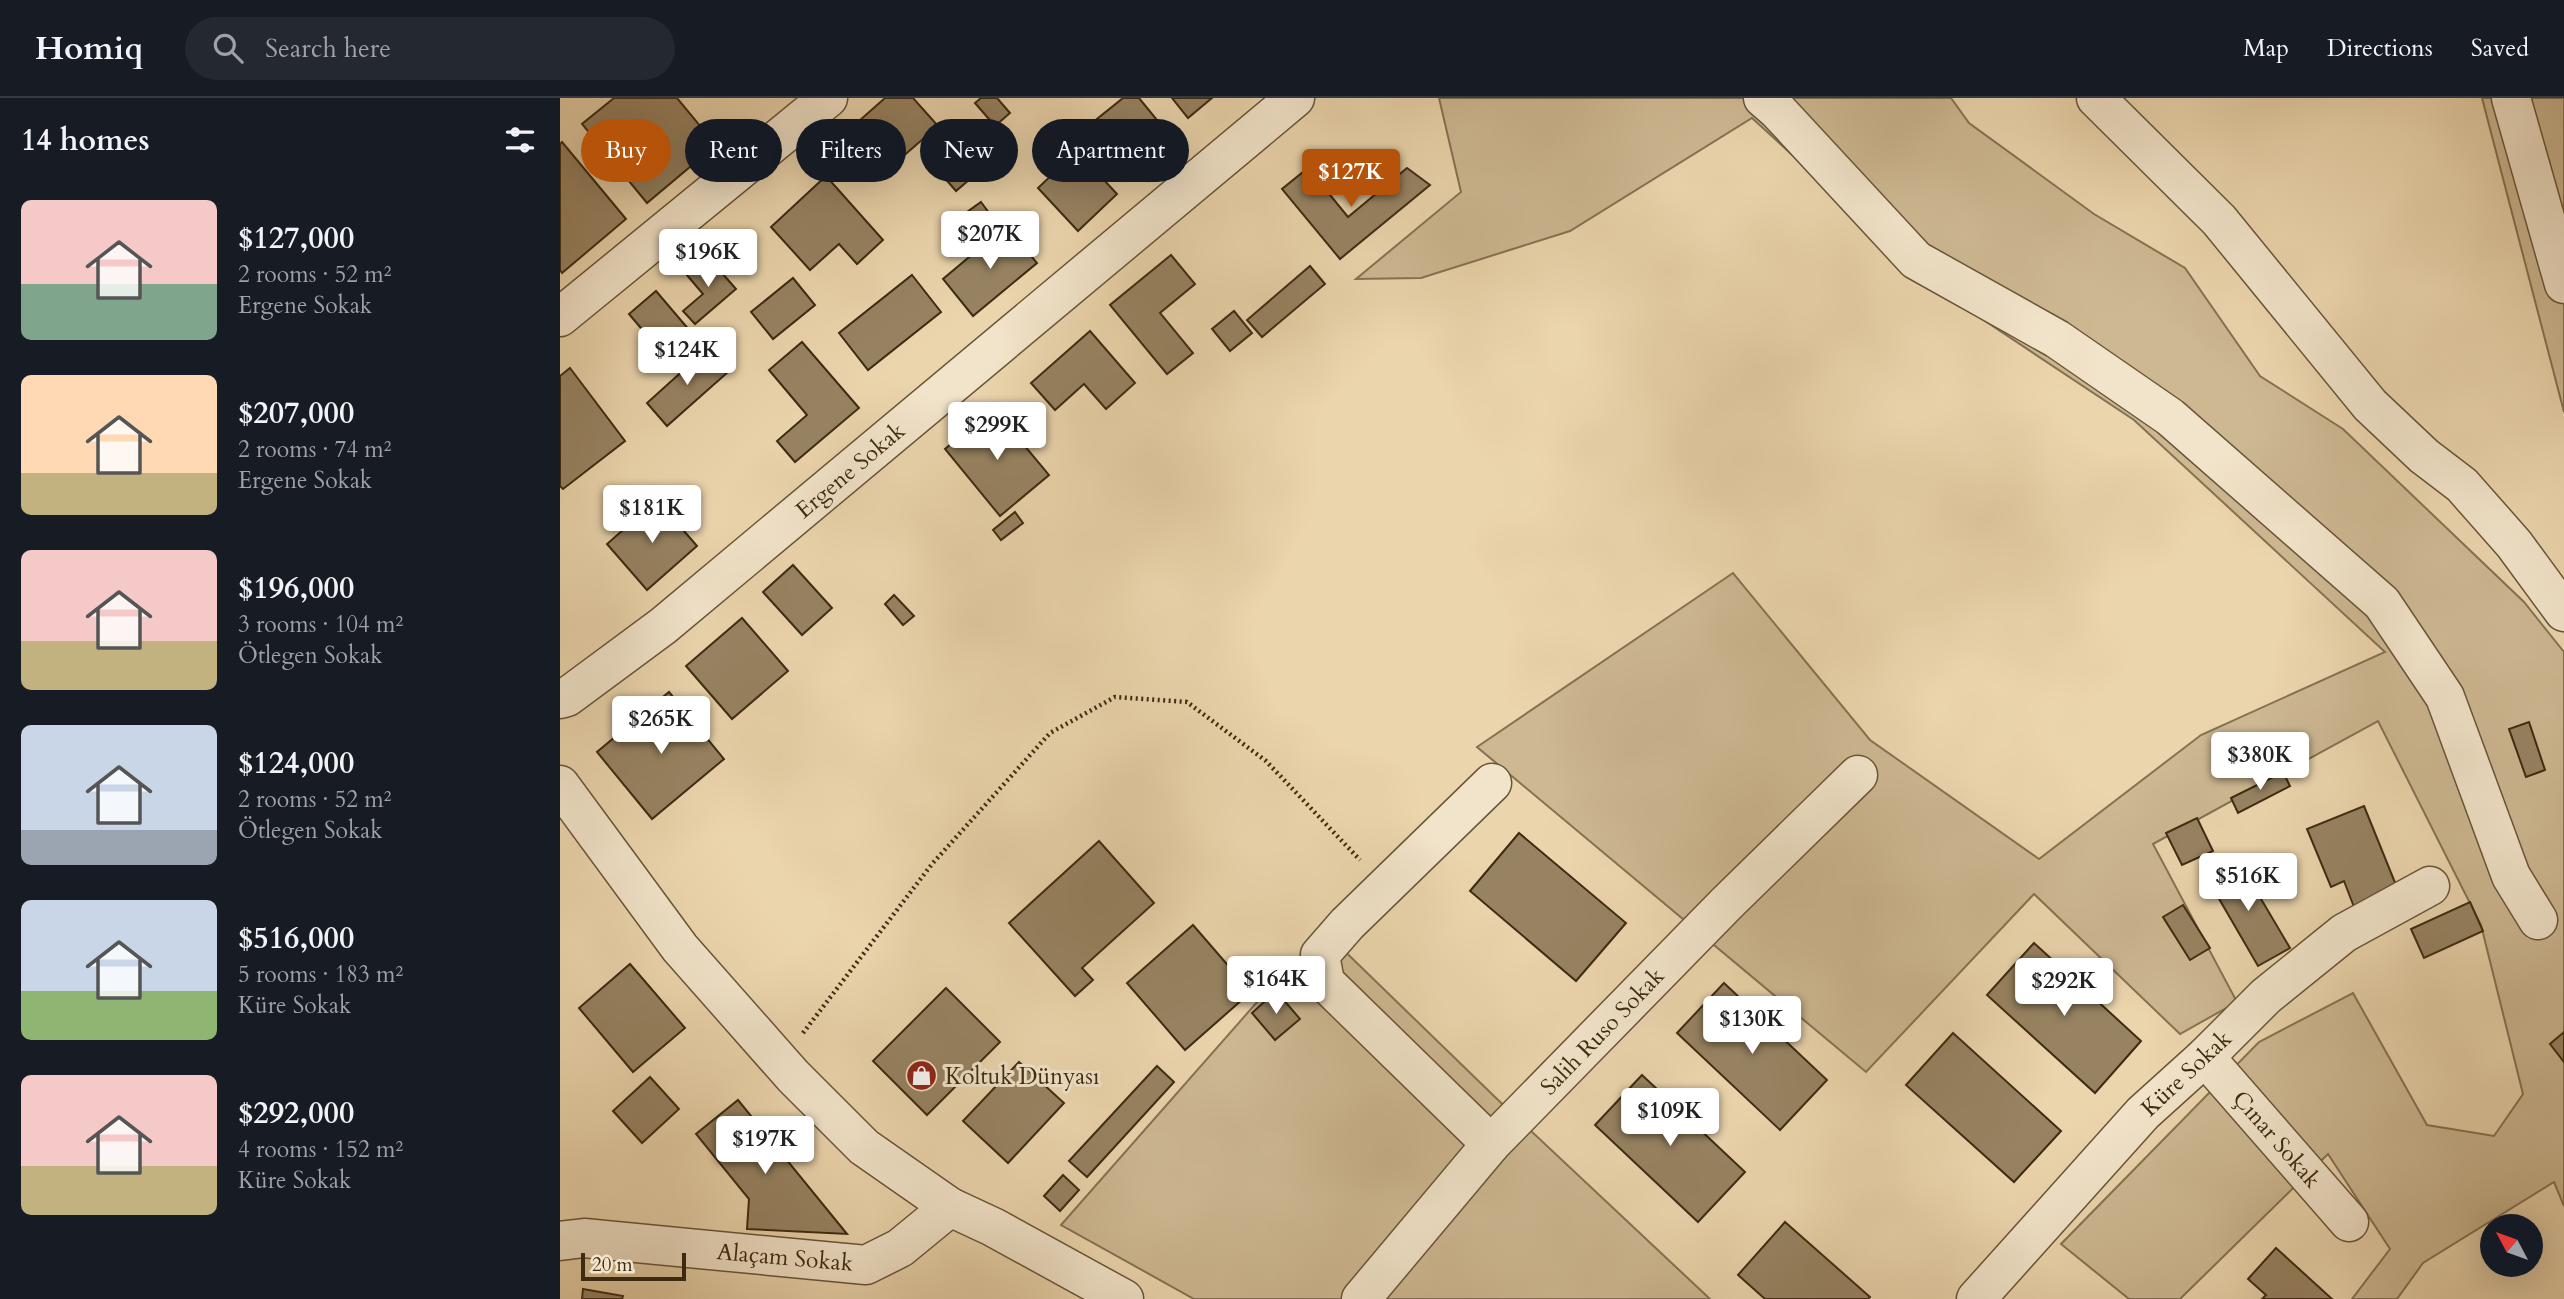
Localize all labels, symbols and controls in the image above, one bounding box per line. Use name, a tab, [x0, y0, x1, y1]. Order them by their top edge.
search box	[185, 17, 675, 80]
text: Homiq	[35, 26, 143, 71]
icon: search	[209, 29, 247, 67]
text: Search here	[265, 31, 391, 66]
text: Map	[2243, 32, 2289, 65]
text: Directions	[2327, 32, 2433, 65]
text: Saved	[2471, 32, 2529, 65]
chip: Buy	[581, 119, 671, 182]
chip: Rent	[685, 119, 782, 182]
chip: Filters	[796, 119, 906, 182]
chip: New	[920, 119, 1018, 182]
chip: Apartment	[1032, 119, 1189, 182]
text: 14 homes	[21, 120, 150, 161]
icon: filters	[501, 121, 539, 159]
pin: $127K	[1302, 150, 1400, 209]
text: $127K	[1318, 156, 1384, 187]
pin: $207K	[941, 212, 1039, 271]
text: $127,000	[238, 218, 354, 259]
text: $207K	[957, 218, 1023, 249]
icon: home	[77, 228, 161, 312]
pin: $196K	[659, 230, 757, 289]
text: $196K	[675, 236, 741, 267]
text: 2 rooms · 52 m²	[238, 259, 391, 290]
text: Ergene Sokak	[238, 290, 372, 321]
pin: $124K	[638, 328, 736, 387]
text: $124K	[654, 334, 720, 365]
text: $207,000	[238, 393, 354, 434]
pin: $299K	[948, 402, 1046, 462]
icon: home	[77, 403, 161, 487]
text: $299K	[964, 409, 1030, 440]
street label: Ergene Sokak	[789, 415, 912, 525]
text: 2 rooms · 74 m²	[238, 434, 391, 465]
text: Ergene Sokak	[238, 465, 372, 496]
pin: $181K	[603, 486, 701, 545]
text: $181K	[619, 492, 685, 523]
text: $196,000	[238, 568, 354, 609]
icon: home	[77, 578, 161, 662]
text: 3 rooms · 104 m²	[238, 609, 403, 640]
text: Ötlegen Sokak	[238, 640, 383, 671]
pin: $265K	[612, 696, 710, 756]
text: $265K	[628, 703, 694, 734]
pin: $380K	[2211, 732, 2309, 792]
text: $380K	[2227, 739, 2293, 770]
text: $124,000	[238, 743, 354, 784]
icon: home	[77, 753, 161, 837]
text: 2 rooms · 52 m²	[238, 784, 391, 815]
text: Ötlegen Sokak	[238, 815, 383, 846]
pin: $516K	[2199, 854, 2297, 913]
text: $516K	[2215, 860, 2281, 891]
text: $516,000	[238, 918, 354, 959]
icon: home	[77, 928, 161, 1012]
pin: $164K	[1227, 956, 1325, 1016]
pin: $292K	[2015, 958, 2113, 1018]
text: 5 rooms · 183 m²	[238, 959, 403, 990]
street label: Salih Ruso Sokak	[1534, 960, 1672, 1102]
text: $164K	[1243, 963, 1309, 994]
text: $292K	[2031, 965, 2097, 996]
text: Küre Sokak	[238, 990, 351, 1021]
pin: $130K	[1703, 996, 1801, 1056]
text: $130K	[1719, 1003, 1785, 1034]
street label: Küre Sokak	[2134, 1023, 2239, 1123]
shop icon: Koltuk Dünyası	[905, 1059, 939, 1093]
place label: Koltuk Dünyası	[945, 1061, 1099, 1092]
street label: Çınar Sokak	[2226, 1084, 2328, 1195]
pin: $109K	[1621, 1088, 1719, 1148]
text: $292,000	[238, 1093, 354, 1134]
text: $109K	[1637, 1095, 1703, 1126]
icon: home	[77, 1103, 161, 1187]
pin: $197K	[716, 1116, 814, 1176]
text: $197K	[732, 1123, 798, 1154]
text: 4 rooms · 152 m²	[238, 1134, 403, 1165]
text: Küre Sokak	[238, 1165, 351, 1196]
north arrow	[2480, 1214, 2543, 1278]
map controls	[2480, 1214, 2543, 1277]
street label: Alaçam Sokak	[715, 1236, 855, 1279]
scale bar	[581, 1250, 686, 1282]
text: 20 m	[592, 1252, 633, 1278]

